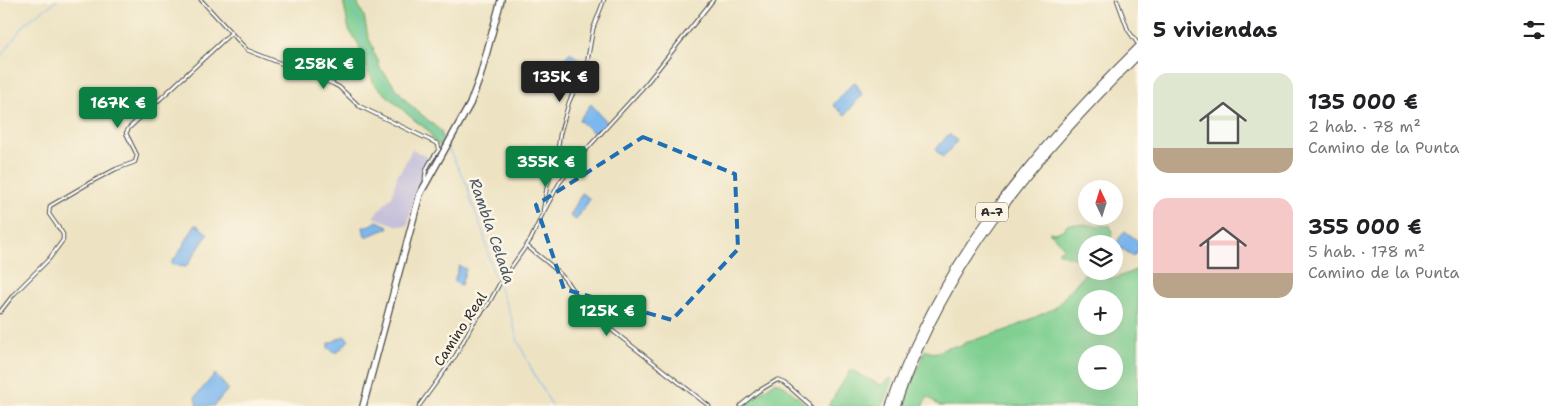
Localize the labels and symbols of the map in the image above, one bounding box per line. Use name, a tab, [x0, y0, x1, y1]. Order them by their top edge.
pin: 258K €	[283, 48, 365, 90]
pin: 135K €	[519, 61, 601, 103]
pin: 167K €	[77, 86, 159, 129]
pin: 355K €	[505, 146, 587, 188]
water label: Rambla Celada	[464, 175, 520, 287]
north arrow	[1078, 180, 1122, 225]
road number: A-7	[976, 202, 1008, 222]
street label: Camino Real	[429, 288, 491, 369]
pin: 125K €	[566, 294, 648, 337]

